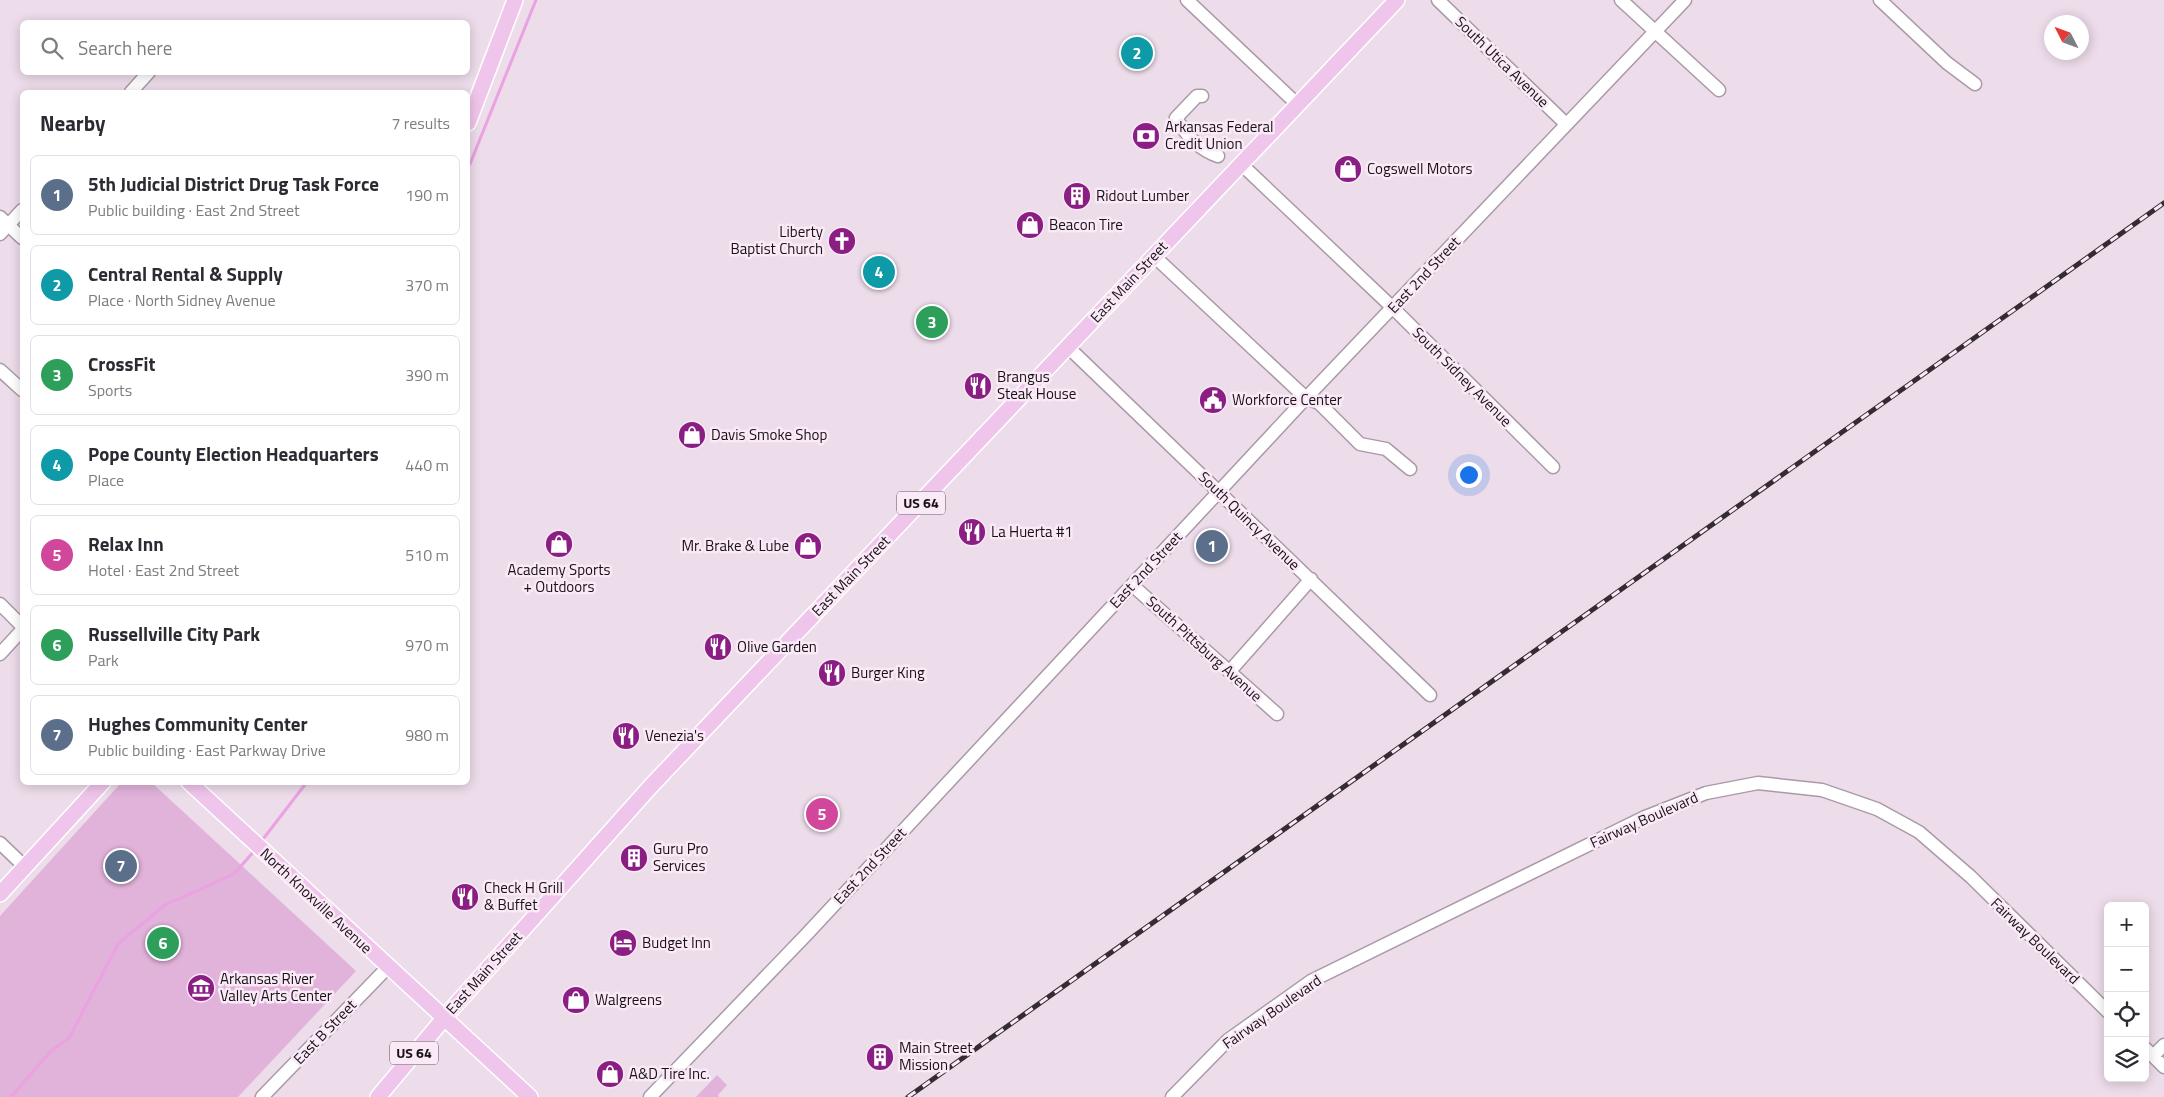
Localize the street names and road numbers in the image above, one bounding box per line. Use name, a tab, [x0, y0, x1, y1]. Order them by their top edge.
street label: South Utica Avenue	[1450, 11, 1555, 113]
street label: East 2nd Street	[1382, 231, 1466, 318]
street label: East Main Street	[1084, 235, 1173, 328]
street label: South Sidney Avenue	[1407, 322, 1517, 432]
street label: South Quincy Avenue	[1193, 466, 1305, 575]
road number: US 64	[897, 492, 945, 514]
street label: East 2nd Street	[1104, 526, 1188, 613]
street label: East Main Street	[806, 529, 896, 621]
street label: South Pittsburg Avenue	[1141, 590, 1267, 707]
street label: Fairway Boulevard	[1586, 785, 1702, 854]
street label: East 2nd Street	[828, 822, 912, 909]
street label: North Knoxville Avenue	[255, 842, 378, 959]
street label: Fairway Boulevard	[1986, 892, 2085, 989]
street label: East Main Street	[440, 925, 528, 1019]
street label: Fairway Boulevard	[1217, 969, 1326, 1054]
street label: East B Street	[288, 993, 362, 1069]
road number: US 64	[390, 1042, 438, 1064]

